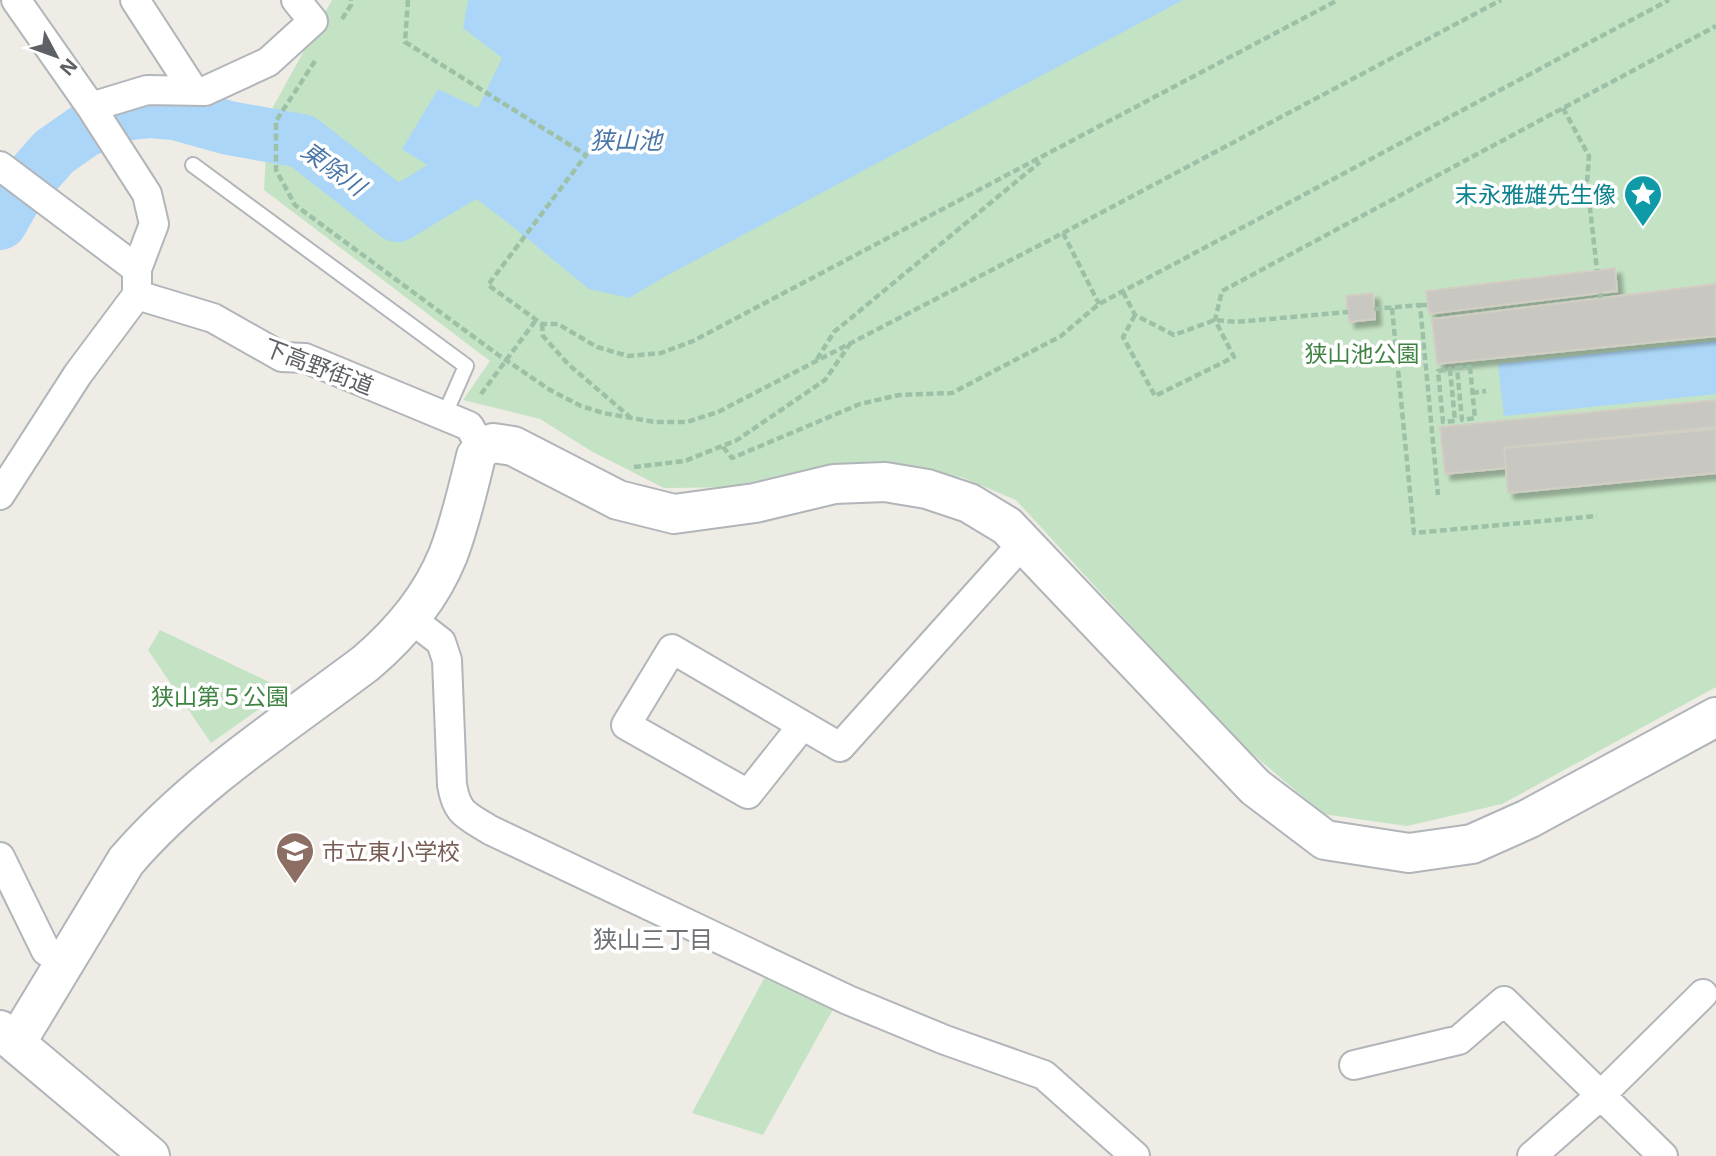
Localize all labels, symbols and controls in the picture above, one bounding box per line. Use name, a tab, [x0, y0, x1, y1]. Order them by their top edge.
north arrow	[21, 21, 91, 91]
text: N	[54, 53, 84, 82]
water label: 狭山池	[590, 123, 664, 156]
water label: 東除川	[295, 133, 375, 204]
place icon: 末永雅雄先生像	[1622, 173, 1664, 228]
place label: 末永雅雄先生像	[1455, 178, 1616, 210]
street label: 下高野街道	[260, 330, 378, 402]
park label: 狭山池公園	[1305, 337, 1420, 369]
park label: 狭山第５公園	[151, 680, 289, 712]
school or university icon: 市立東小学校	[274, 830, 316, 885]
place label: 市立東小学校	[322, 835, 460, 867]
district label: 狭山三丁目	[593, 922, 713, 955]

